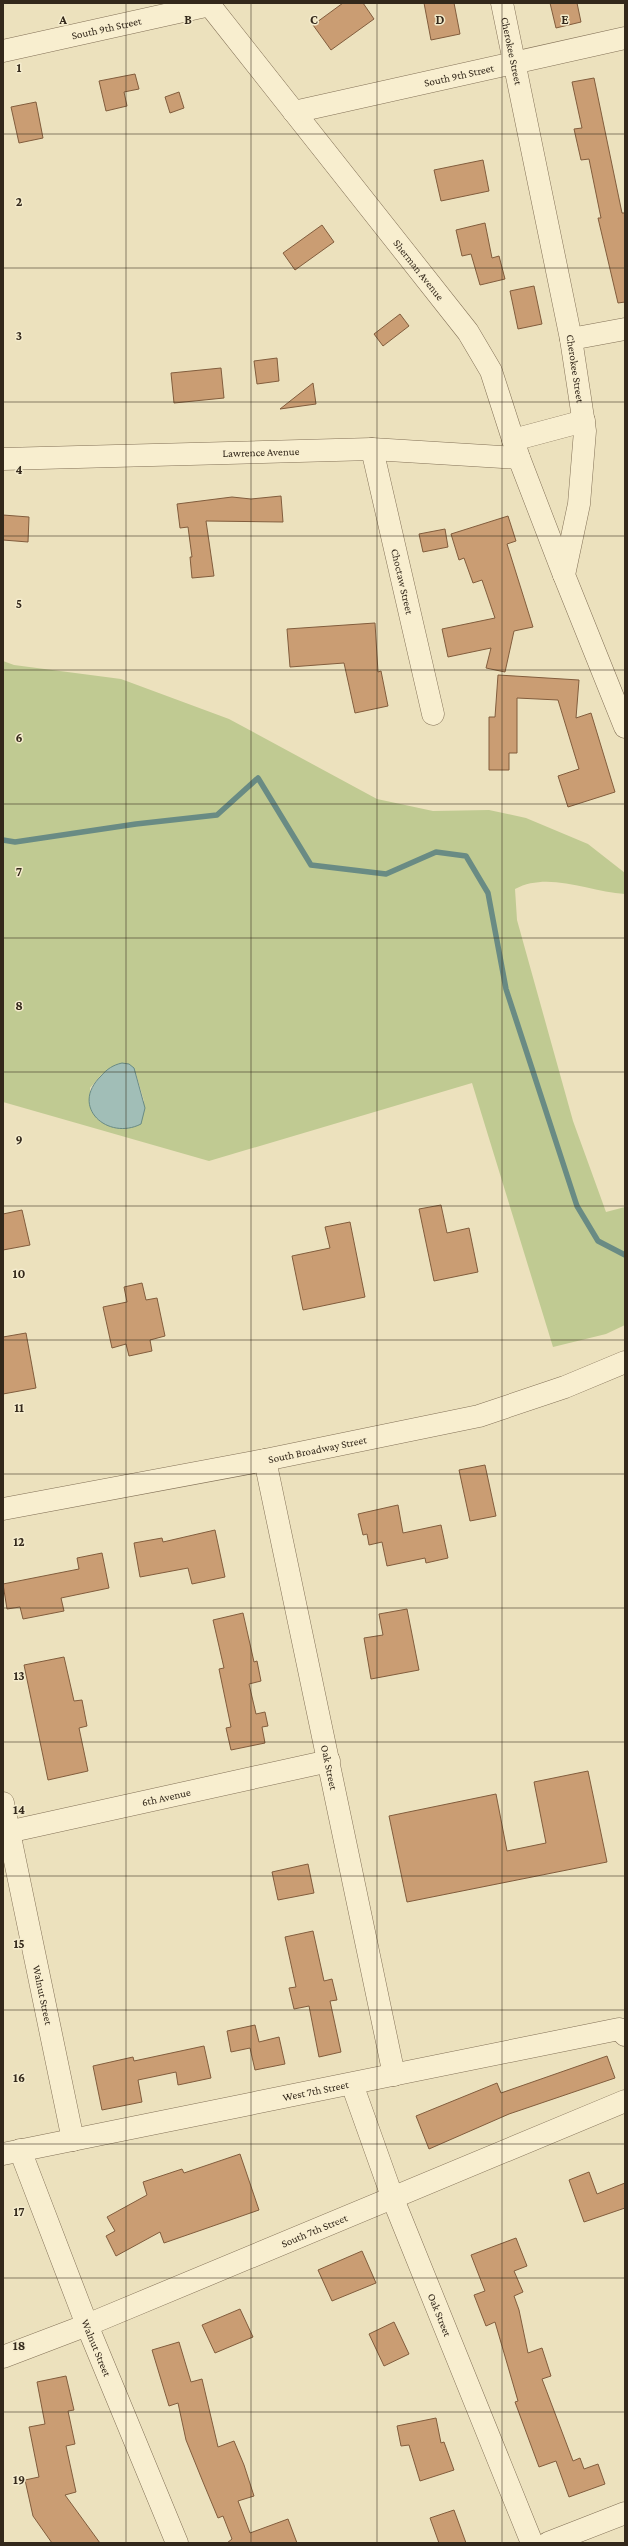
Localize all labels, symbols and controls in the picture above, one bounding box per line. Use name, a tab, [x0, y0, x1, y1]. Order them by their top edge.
text: A	[58, 12, 67, 27]
text: B	[184, 12, 192, 27]
text: C	[310, 12, 318, 27]
text: D	[436, 12, 445, 27]
text: E	[561, 12, 569, 27]
street label: South 9th Street	[70, 14, 143, 42]
street label: Cherokee Street	[499, 16, 525, 86]
text: 1	[17, 60, 22, 75]
street label: South 9th Street	[423, 61, 495, 89]
text: 2	[16, 194, 23, 209]
street label: Sherman Avenue	[391, 237, 447, 303]
text: 3	[16, 328, 22, 343]
street label: Cherokee Street	[564, 333, 587, 404]
street label: Lawrence Avenue	[222, 445, 300, 459]
text: 4	[15, 462, 23, 477]
street label: Choctaw Street	[389, 547, 416, 616]
text: 5	[16, 596, 22, 611]
text: 6	[15, 730, 23, 745]
text: 7	[16, 864, 22, 879]
text: 8	[15, 998, 23, 1013]
text: 9	[15, 1132, 23, 1147]
text: 10	[13, 1266, 25, 1281]
text: 11	[14, 1400, 24, 1415]
street label: South Broadway Street	[267, 1433, 368, 1465]
text: 12	[13, 1534, 25, 1549]
text: 13	[13, 1668, 25, 1683]
street label: Oak Street	[319, 1744, 340, 1791]
street label: 6th Avenue	[141, 1786, 192, 1808]
text: 14	[13, 1802, 25, 1817]
text: 15	[13, 1936, 25, 1951]
street label: Walnut Street	[31, 1964, 55, 2026]
text: 16	[13, 2070, 25, 2085]
street label: West 7th Street	[282, 2078, 350, 2103]
text: 17	[13, 2204, 25, 2219]
street label: South 7th Street	[279, 2211, 349, 2250]
street label: Oak Street	[426, 2291, 454, 2339]
street label: Walnut Street	[79, 2317, 114, 2379]
text: 18	[13, 2338, 25, 2353]
text: 19	[13, 2472, 25, 2487]

